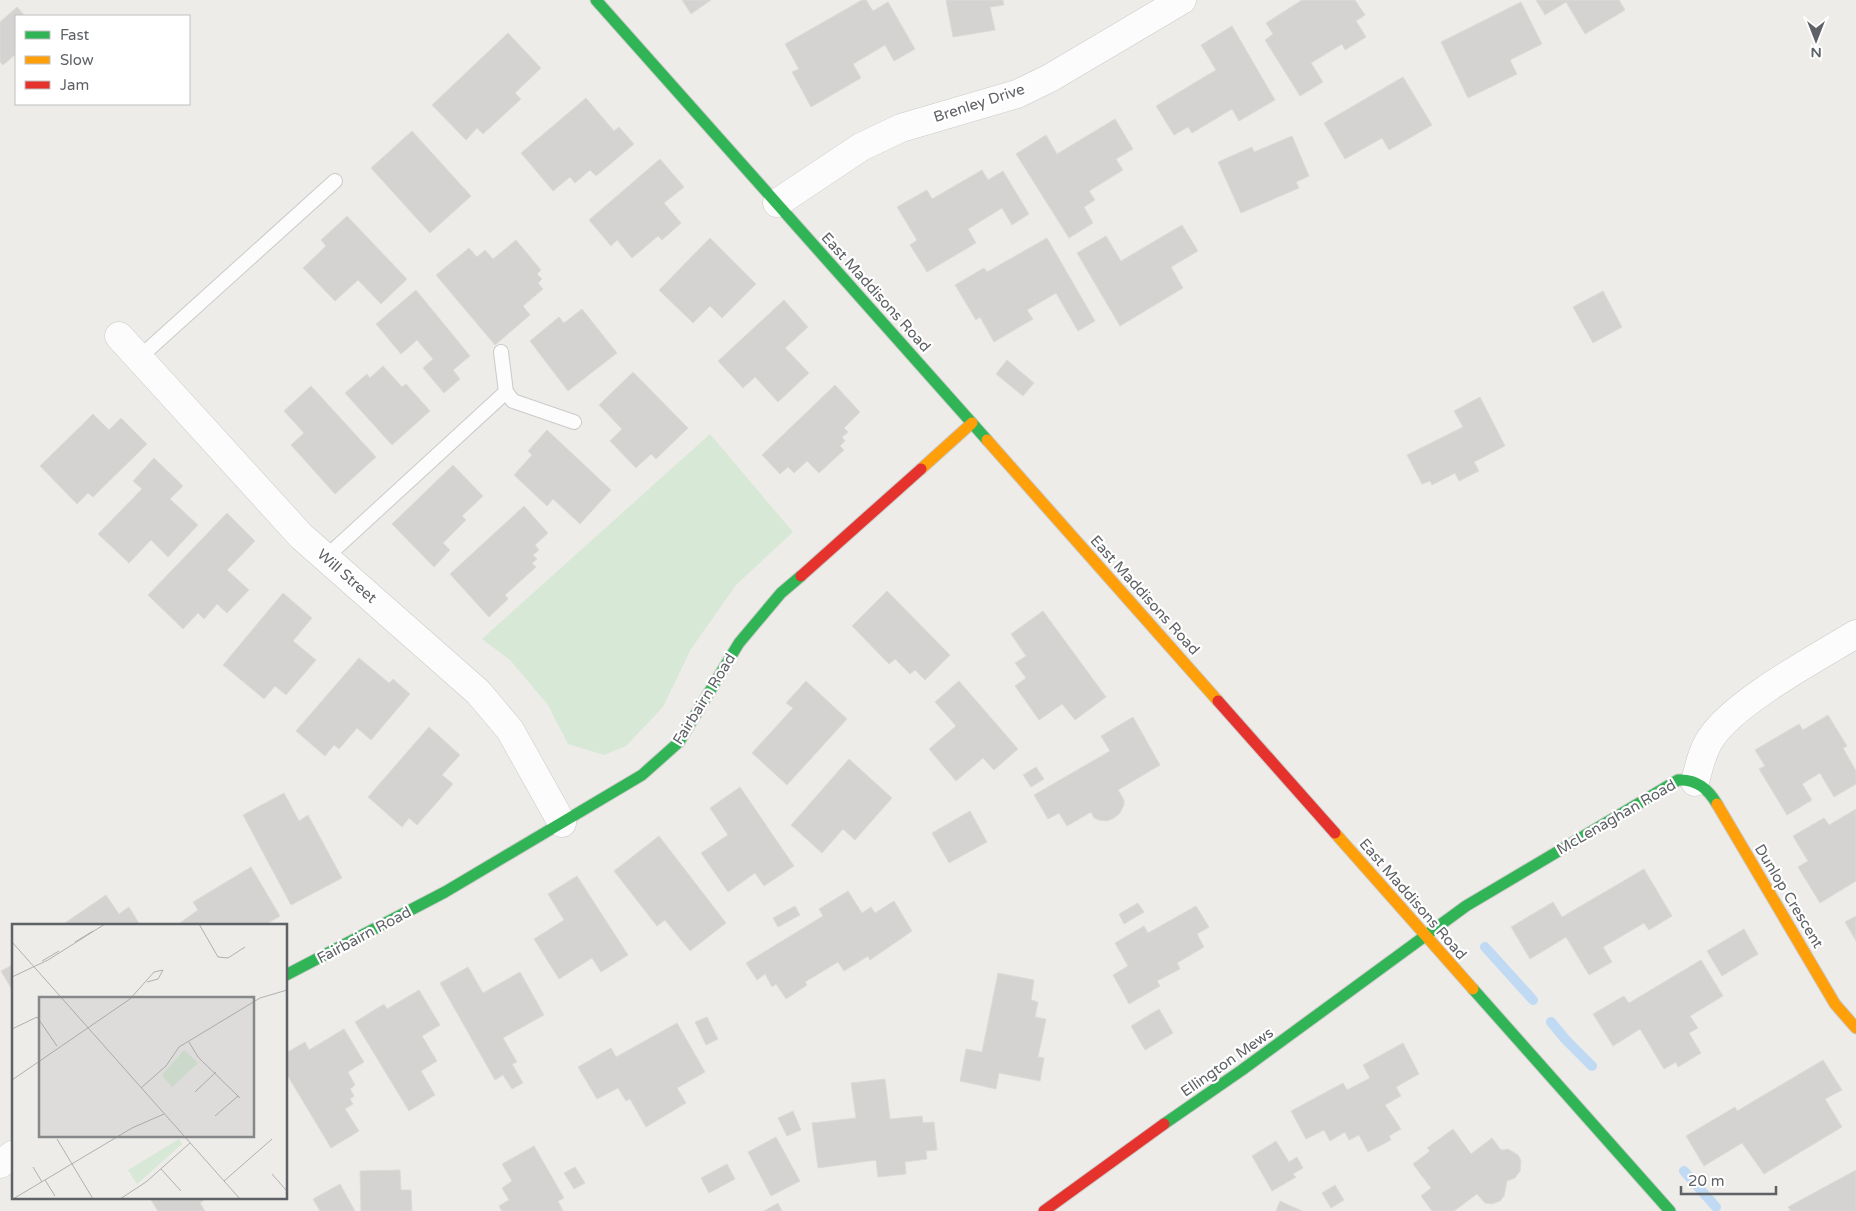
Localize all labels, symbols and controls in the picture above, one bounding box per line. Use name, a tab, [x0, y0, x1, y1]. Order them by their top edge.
legend	[15, 15, 190, 105]
north arrow	[1791, 15, 1841, 65]
text: Fast	[60, 26, 90, 44]
text: N	[1810, 44, 1822, 61]
text: Slow	[60, 51, 94, 69]
text: Jam	[60, 76, 89, 94]
street label: Brenley Drive	[931, 80, 1027, 126]
street label: East Maddisons Road	[818, 229, 934, 355]
street label: East Maddisons Road	[1087, 532, 1203, 658]
street label: Will Street	[314, 545, 381, 607]
street label: Fairbairn Road	[669, 650, 739, 748]
street label: McLenaghan Road	[1553, 776, 1679, 858]
street label: East Maddisons Road	[1356, 835, 1470, 963]
street label: Dunlop Crescent	[1751, 841, 1827, 952]
street label: Fairbairn Road	[314, 903, 414, 967]
inset map	[12, 924, 288, 1198]
street label: Ellington Mews	[1177, 1023, 1277, 1101]
scale bar	[1681, 1164, 1776, 1196]
text: 20 m	[1688, 1172, 1725, 1190]

